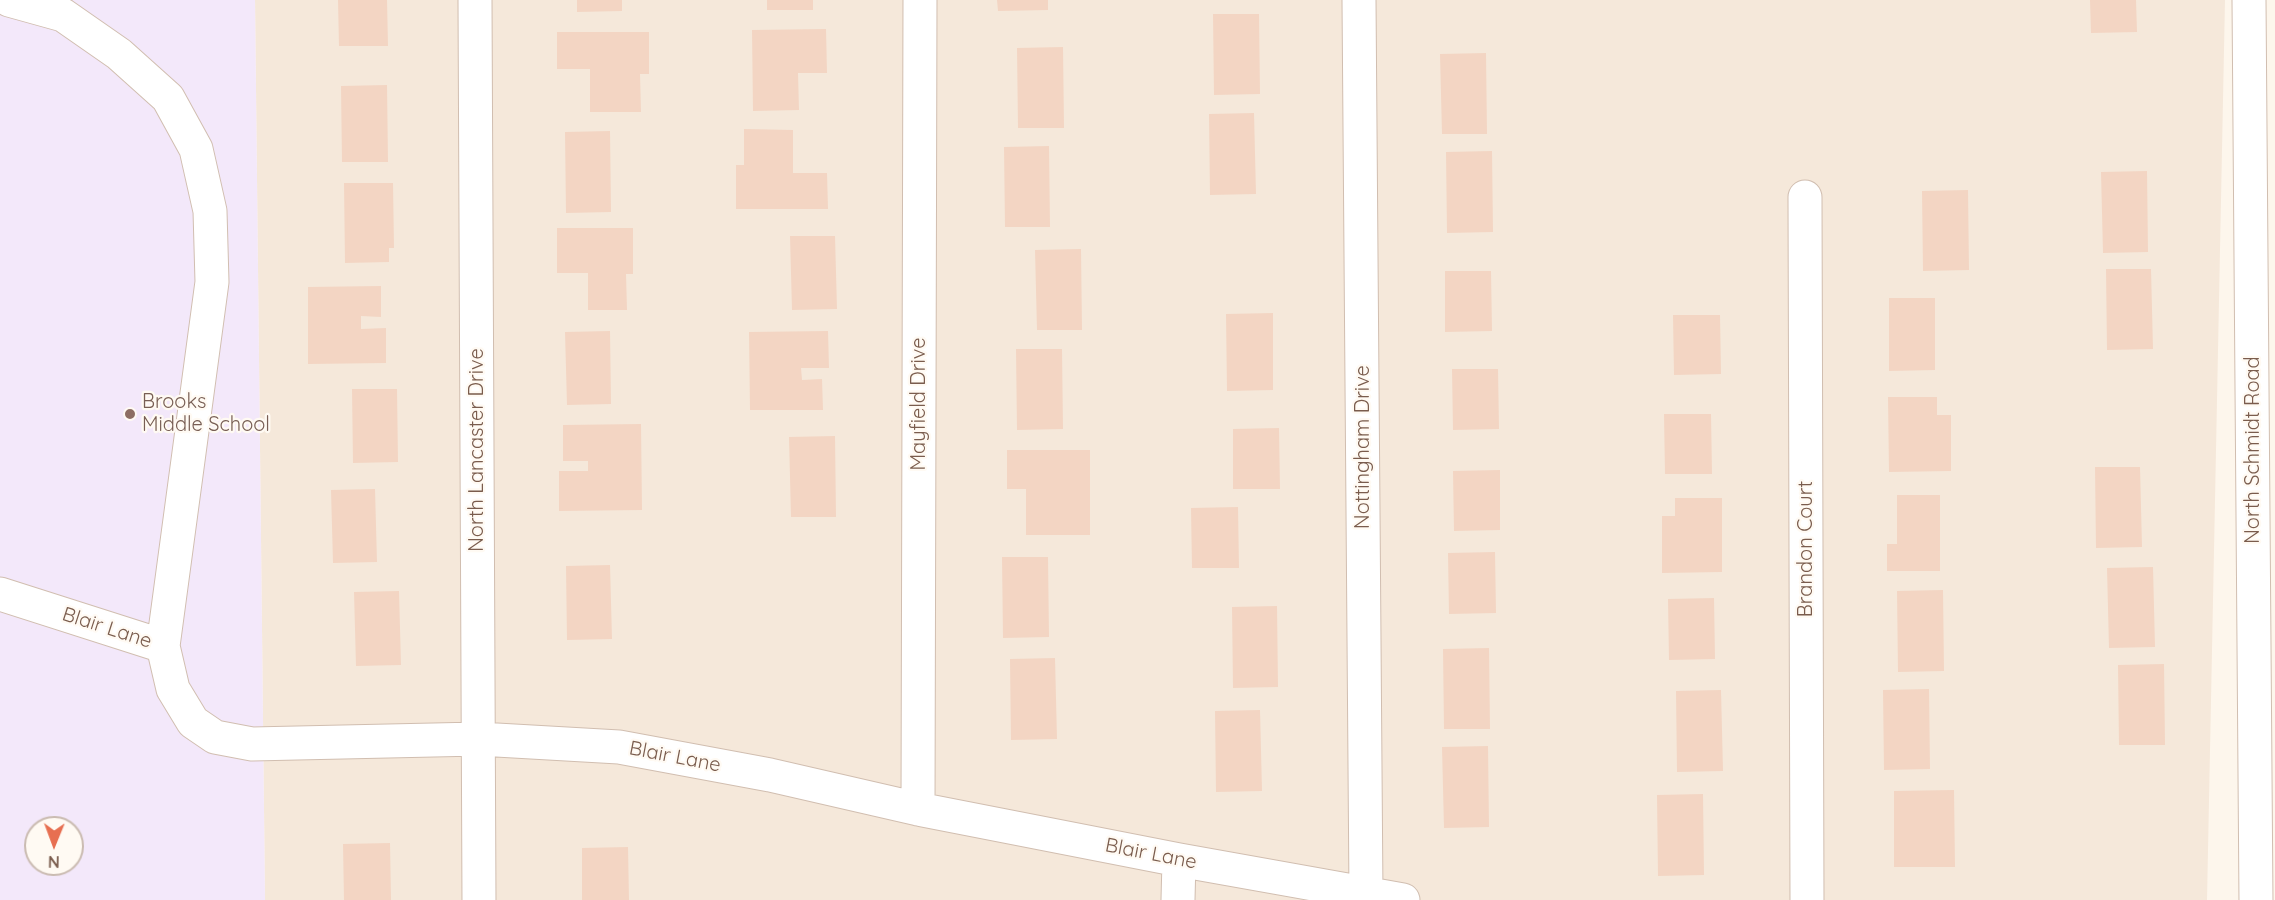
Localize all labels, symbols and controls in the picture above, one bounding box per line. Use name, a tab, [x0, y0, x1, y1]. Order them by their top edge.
street label: Mayfield Drive	[907, 338, 931, 470]
street label: North Lancaster Drive	[465, 348, 489, 552]
street label: North Schmidt Road	[2241, 356, 2265, 544]
street label: Nottingham Drive	[1351, 365, 1375, 529]
place label: Brooks Middle School	[142, 390, 270, 437]
marker: Brooks Middle School	[123, 407, 137, 421]
street label: Brandon Court	[1794, 481, 1818, 617]
street label: Blair Lane	[59, 602, 155, 654]
street label: Blair Lane	[627, 736, 723, 778]
north arrow	[24, 816, 84, 876]
street label: Blair Lane	[1103, 833, 1199, 875]
text: N	[48, 852, 60, 872]

